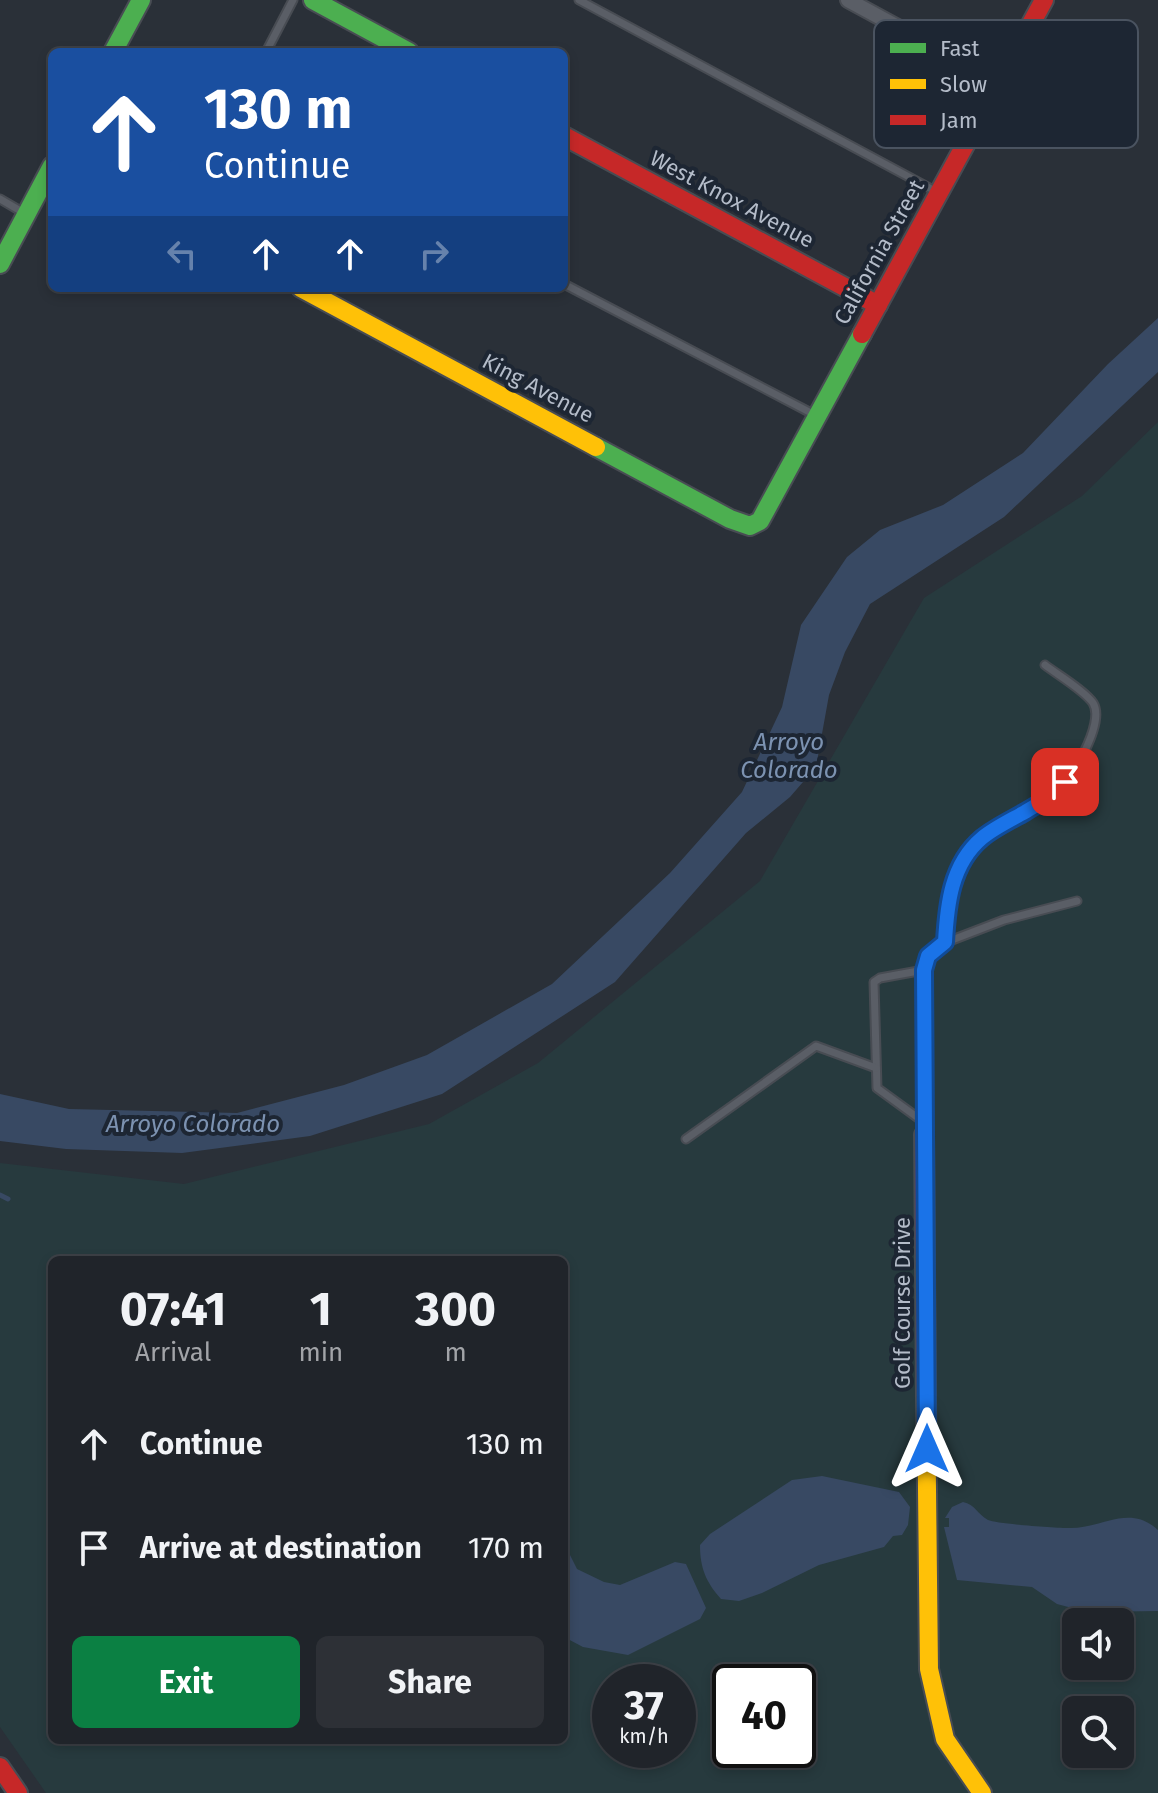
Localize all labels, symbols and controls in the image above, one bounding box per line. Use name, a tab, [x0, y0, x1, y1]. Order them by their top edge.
legend	[874, 20, 1138, 148]
text: Fast	[940, 35, 980, 62]
text: Slow	[940, 71, 987, 98]
text: 130 m	[204, 76, 352, 143]
icon: ahead	[72, 80, 176, 184]
text: Jam	[940, 107, 978, 134]
text: Continue	[204, 144, 350, 188]
street label: West Knox Avenue	[645, 144, 819, 254]
street label: California Street	[828, 175, 930, 329]
icon: left	[160, 232, 204, 276]
icon: ahead	[244, 232, 288, 276]
icon: ahead	[328, 232, 372, 276]
icon: right	[412, 232, 456, 276]
street label: King Avenue	[478, 347, 598, 429]
water label: Arroyo Colorado	[740, 728, 838, 784]
pin	[1031, 748, 1099, 816]
icon: arrive	[1043, 760, 1087, 804]
water label: Arroyo Colorado	[105, 1110, 280, 1138]
street label: Golf Course Drive	[889, 1217, 916, 1389]
text: 07:41	[120, 1280, 227, 1338]
text: 1	[310, 1280, 332, 1338]
text: 300	[415, 1280, 496, 1338]
text: Arrival	[135, 1337, 211, 1368]
text: min	[298, 1337, 343, 1368]
text: m	[444, 1337, 467, 1368]
position arrow	[885, 1407, 969, 1491]
icon: ahead	[72, 1422, 116, 1466]
text: Continue	[140, 1426, 263, 1462]
text: 130 m	[466, 1426, 544, 1462]
icon: arrive	[72, 1526, 116, 1570]
text: Arrive at destination	[140, 1530, 422, 1566]
text: 170 m	[468, 1530, 544, 1566]
map controls	[1062, 1608, 1134, 1768]
button: sound	[1062, 1608, 1134, 1680]
button: Exit	[72, 1636, 300, 1728]
button: Share	[316, 1636, 544, 1728]
speed limit sign: 40	[712, 1664, 816, 1768]
text: 37	[624, 1682, 664, 1730]
button: search	[1062, 1696, 1134, 1768]
text: km/h	[619, 1724, 669, 1748]

